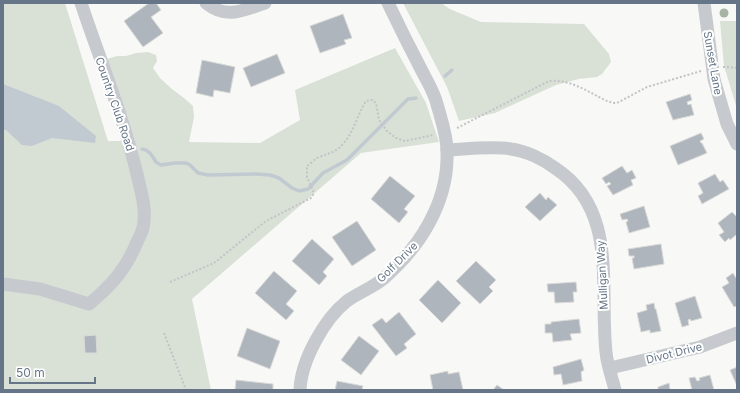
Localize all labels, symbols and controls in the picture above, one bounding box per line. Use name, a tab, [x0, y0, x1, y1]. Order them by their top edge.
street label: Sunset Lane	[701, 30, 725, 96]
street label: Country Club Road	[92, 55, 138, 153]
street label: Golf Drive	[374, 239, 420, 285]
street label: Mulligan Way	[593, 240, 611, 310]
street label: Divot Drive	[645, 339, 703, 367]
scale bar	[10, 359, 95, 385]
text: 50 m	[16, 365, 45, 380]

